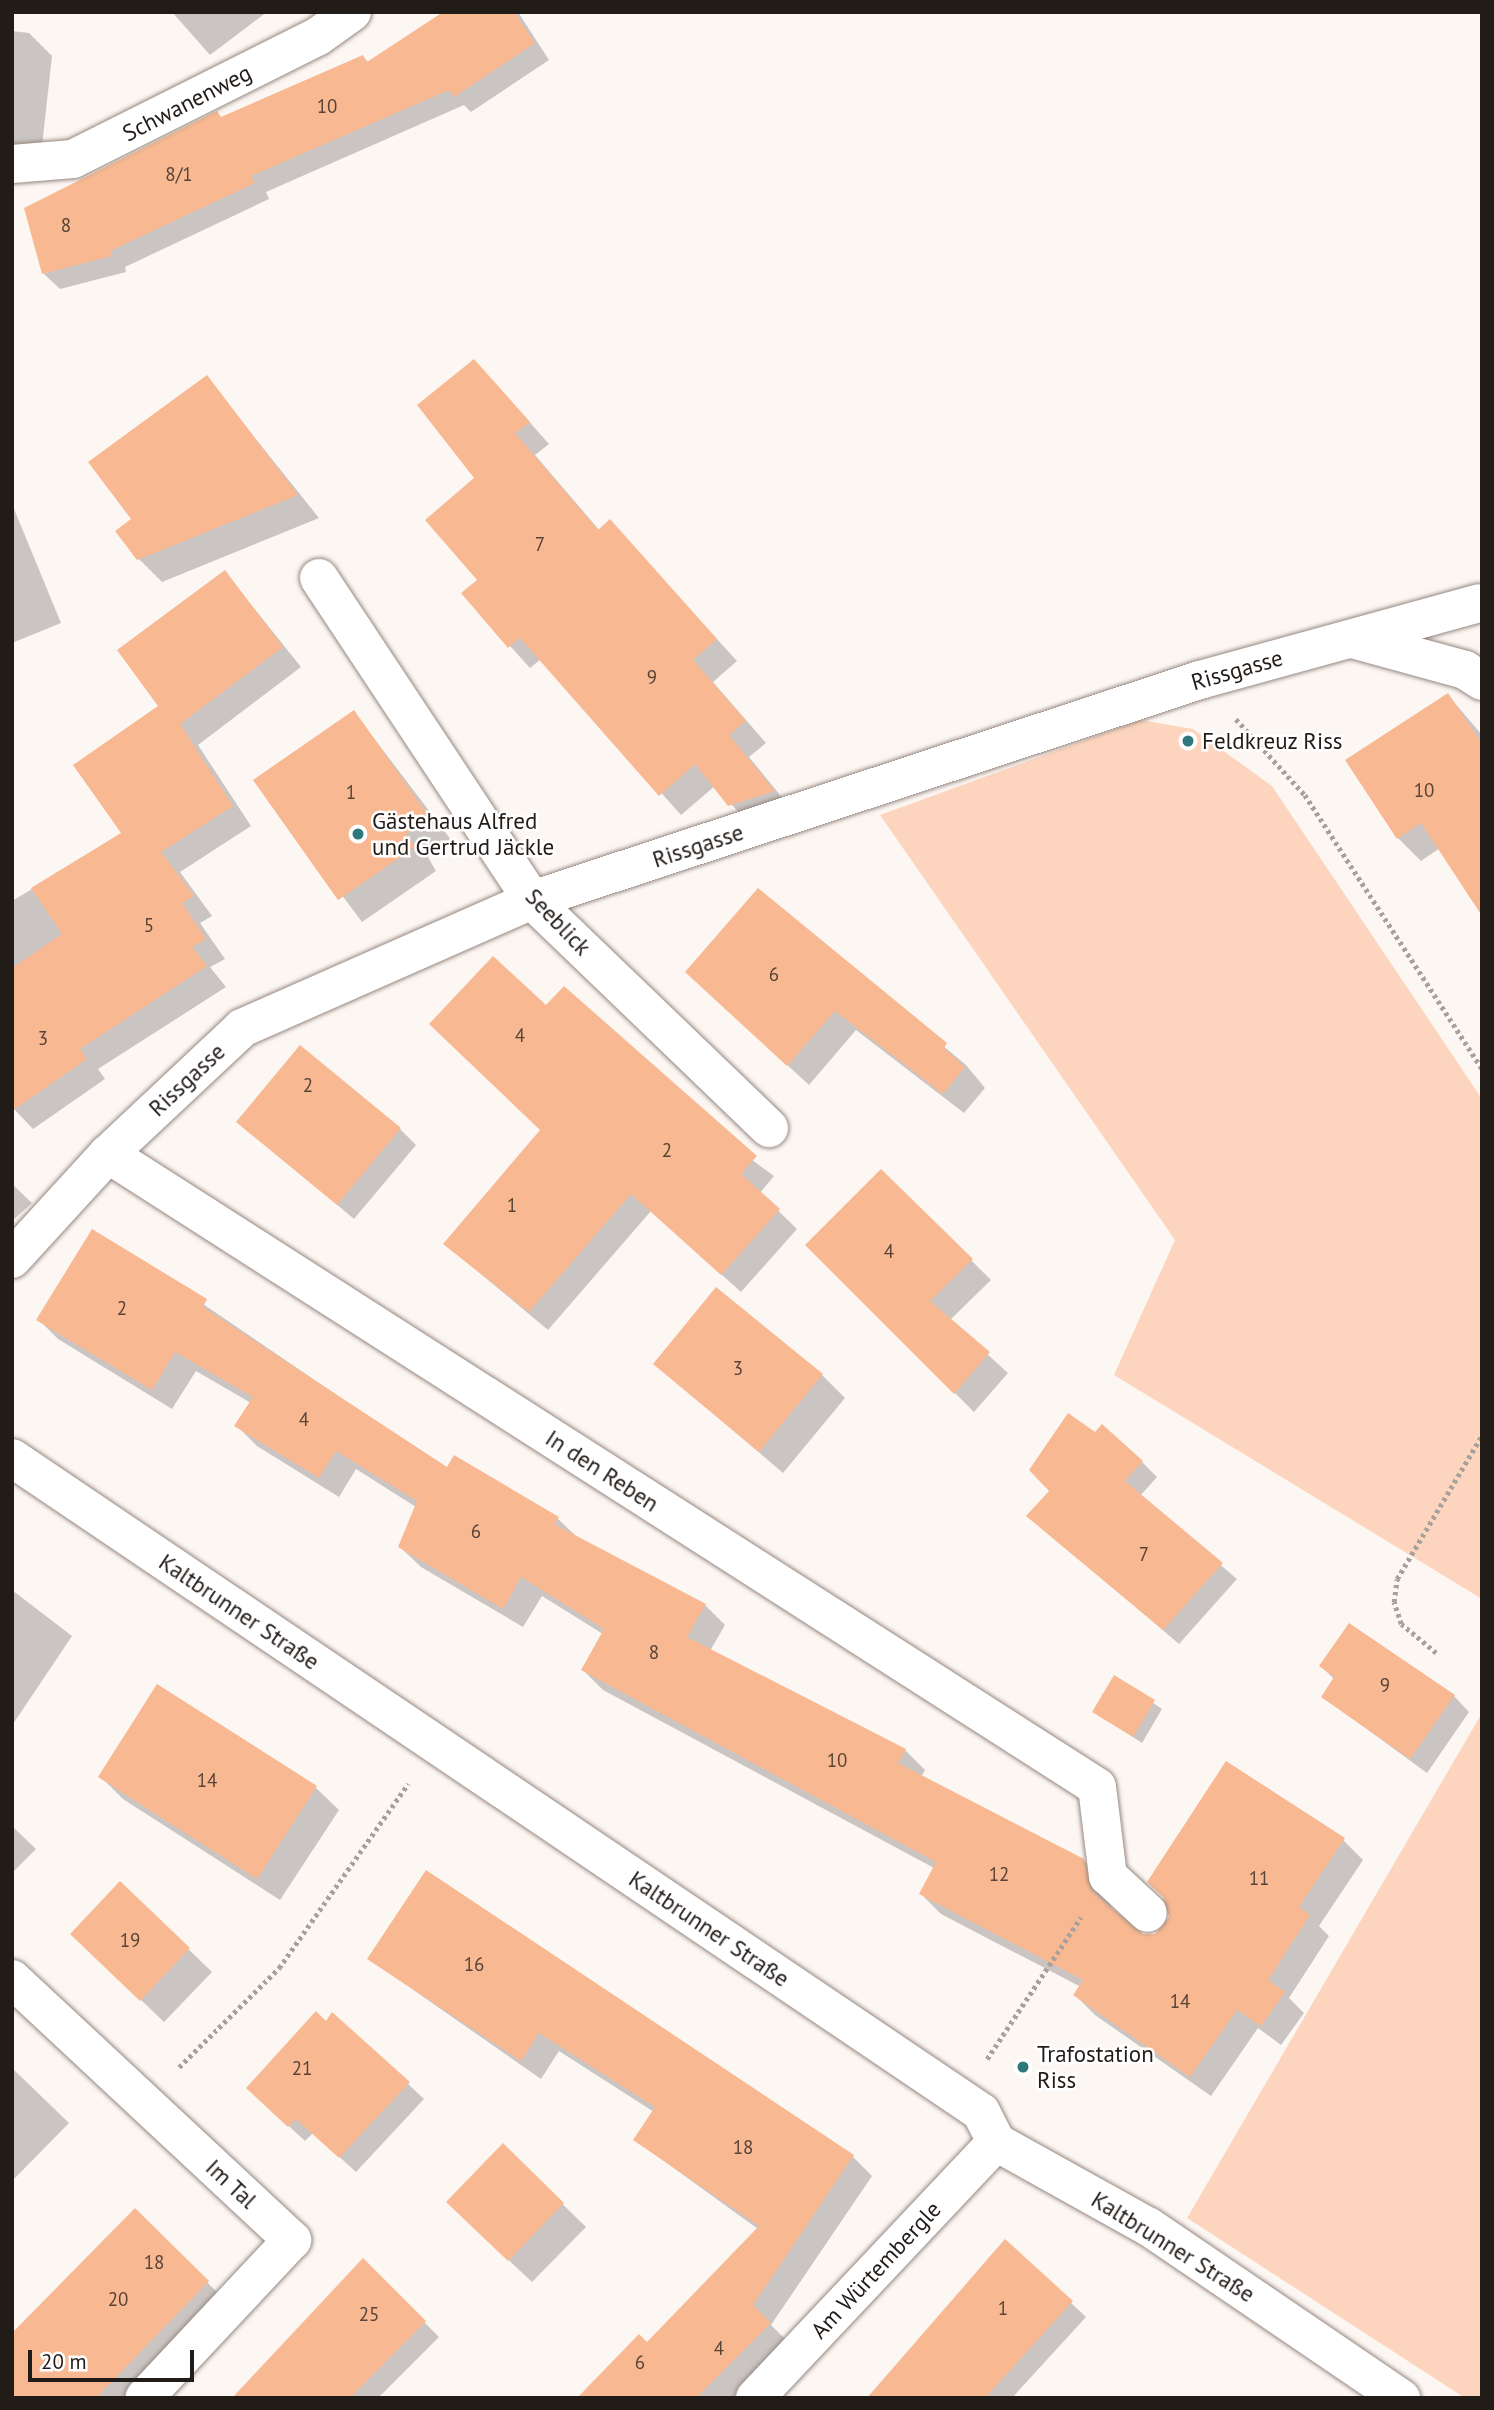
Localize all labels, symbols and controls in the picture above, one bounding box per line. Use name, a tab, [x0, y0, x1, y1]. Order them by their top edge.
street label: Schwanenweg	[118, 59, 256, 147]
house number: 10	[317, 96, 337, 118]
house number: 8/1	[165, 164, 193, 186]
house number: 8	[61, 215, 71, 237]
house number: 7	[535, 534, 545, 556]
street label: Rissgasse	[1188, 644, 1286, 696]
house number: 9	[647, 667, 657, 689]
place label: Feldkreuz Riss	[1202, 727, 1343, 755]
marker: Feldkreuz Riss	[1180, 733, 1196, 749]
house number: 10	[1414, 780, 1434, 802]
house number: 1	[346, 782, 356, 804]
place label: Gästehaus Alfred und Gertrud Jäckle	[372, 807, 554, 861]
street label: Rissgasse	[649, 818, 747, 874]
marker: Gästehaus Alfred und Gertrud Jäckle	[350, 826, 366, 842]
street label: Seeblick	[520, 883, 596, 961]
house number: 5	[144, 915, 154, 937]
house number: 6	[769, 964, 779, 986]
house number: 4	[515, 1025, 525, 1047]
house number: 3	[38, 1028, 48, 1050]
street label: Rissgasse	[143, 1038, 231, 1122]
house number: 2	[303, 1075, 313, 1097]
house number: 2	[662, 1140, 672, 1162]
house number: 1	[507, 1195, 517, 1217]
house number: 4	[884, 1241, 894, 1263]
house number: 2	[117, 1298, 127, 1320]
house number: 3	[733, 1358, 743, 1380]
house number: 4	[299, 1409, 309, 1431]
street label: In den Reben	[540, 1424, 664, 1518]
house number: 6	[471, 1521, 481, 1543]
house number: 7	[1139, 1544, 1149, 1566]
street label: Kaltbrunner Straße	[154, 1548, 324, 1676]
house number: 8	[649, 1642, 659, 1664]
house number: 9	[1380, 1675, 1390, 1697]
house number: 10	[827, 1750, 847, 1772]
house number: 14	[197, 1770, 217, 1792]
house number: 12	[989, 1864, 1009, 1886]
street label: Kaltbrunner Straße	[624, 1865, 794, 1993]
house number: 11	[1249, 1868, 1269, 1890]
house number: 19	[120, 1930, 140, 1952]
house number: 16	[464, 1954, 484, 1976]
house number: 14	[1170, 1991, 1190, 2013]
place label: Trafostation Riss	[1037, 2040, 1154, 2094]
house number: 21	[292, 2058, 312, 2080]
marker: Trafostation Riss	[1015, 2059, 1031, 2075]
house number: 18	[733, 2137, 753, 2159]
street label: Im Tal	[200, 2153, 262, 2215]
street label: Kaltbrunner Straße	[1086, 2186, 1260, 2308]
street label: Am Würtembergle	[805, 2195, 947, 2345]
house number: 18	[144, 2252, 164, 2274]
house number: 20	[108, 2289, 128, 2311]
house number: 1	[998, 2298, 1008, 2320]
house number: 25	[359, 2304, 379, 2326]
scale bar	[32, 2336, 198, 2380]
house number: 4	[714, 2338, 724, 2360]
text: 20 m	[41, 2348, 87, 2375]
house number: 6	[635, 2352, 645, 2374]

